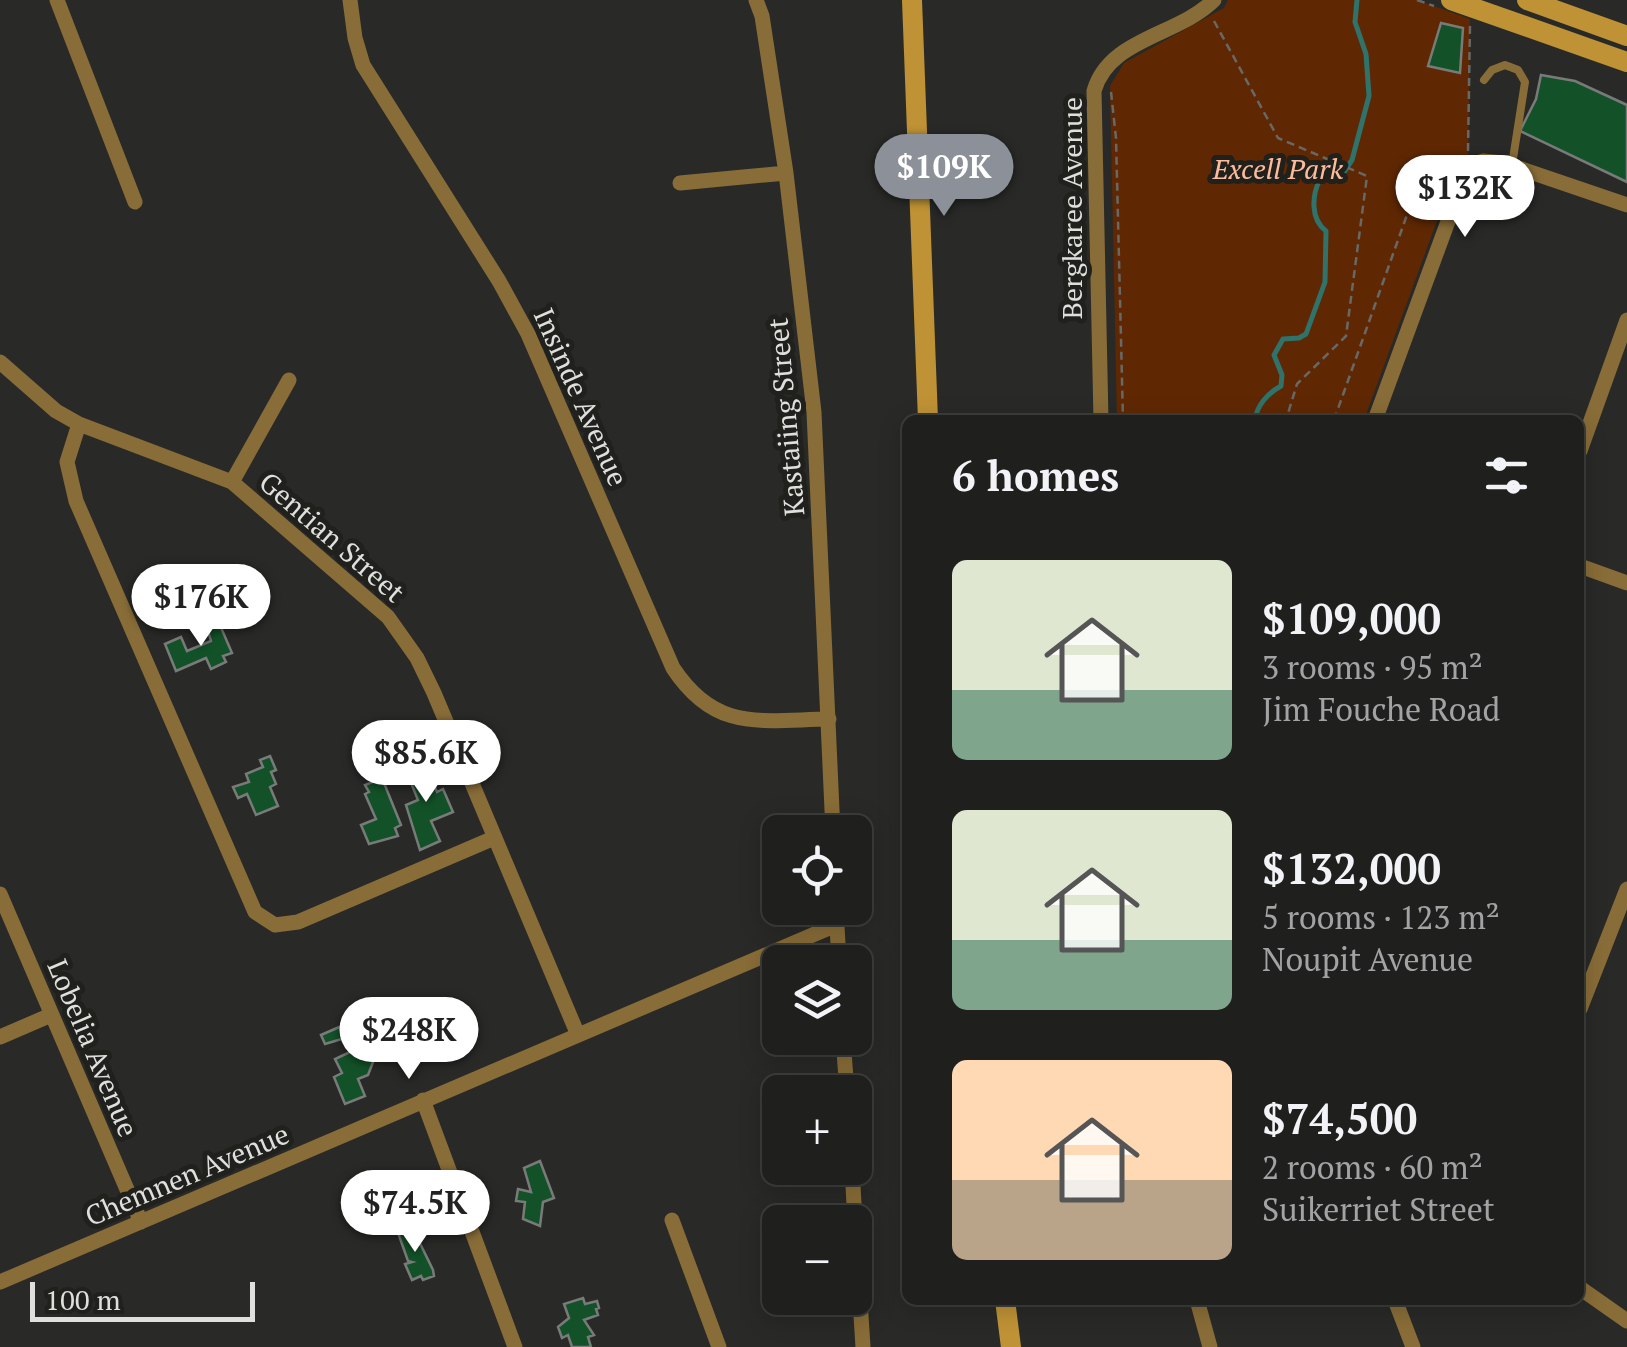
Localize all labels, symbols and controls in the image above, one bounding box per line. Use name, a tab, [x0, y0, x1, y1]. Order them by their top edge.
street label: Bergkaree Avenue	[1053, 97, 1090, 319]
pin: $109K	[874, 134, 1014, 219]
text: $109K	[896, 145, 992, 187]
park label: Excell Park	[1212, 150, 1344, 187]
pin: $132K	[1395, 155, 1535, 240]
text: $132K	[1417, 166, 1513, 208]
street label: Insinde Avenue	[526, 302, 637, 492]
street label: Kastaiing Street	[758, 316, 813, 518]
text: 6 homes	[952, 447, 1119, 503]
icon: filters	[1479, 448, 1534, 503]
street label: Gentian Street	[252, 463, 413, 610]
pin: $176K	[131, 564, 271, 649]
text: $176K	[153, 575, 249, 617]
text: $109,000	[1262, 590, 1441, 646]
icon: home	[1032, 600, 1152, 720]
text: 3 rooms · 95 m²	[1262, 646, 1483, 688]
text: Jim Fouche Road	[1262, 688, 1500, 730]
pin: $85.6K	[345, 720, 507, 805]
text: $85.6K	[374, 731, 478, 773]
map controls	[762, 815, 872, 1315]
button: locate	[762, 815, 872, 925]
text: $132,000	[1262, 840, 1441, 896]
icon: home	[1032, 850, 1152, 970]
text: 5 rooms · 123 m²	[1262, 896, 1500, 938]
text: Noupit Avenue	[1262, 938, 1473, 980]
button: layers	[762, 945, 872, 1055]
street label: Lobelia Avenue	[39, 954, 147, 1142]
pin: $248K	[339, 997, 479, 1082]
text: $248K	[361, 1008, 457, 1050]
button: +	[762, 1075, 872, 1185]
text: $74,500	[1262, 1090, 1417, 1146]
icon: home	[1032, 1100, 1152, 1220]
street label: Chemnen Avenue	[79, 1115, 294, 1234]
text: 2 rooms · 60 m²	[1262, 1146, 1483, 1188]
pin: $74.5K	[334, 1170, 496, 1255]
text: $74.5K	[363, 1181, 467, 1223]
text: Suikerriet Street	[1262, 1188, 1495, 1230]
button: −	[762, 1205, 872, 1315]
scale bar	[30, 1277, 255, 1322]
text: 100 m	[45, 1281, 121, 1318]

